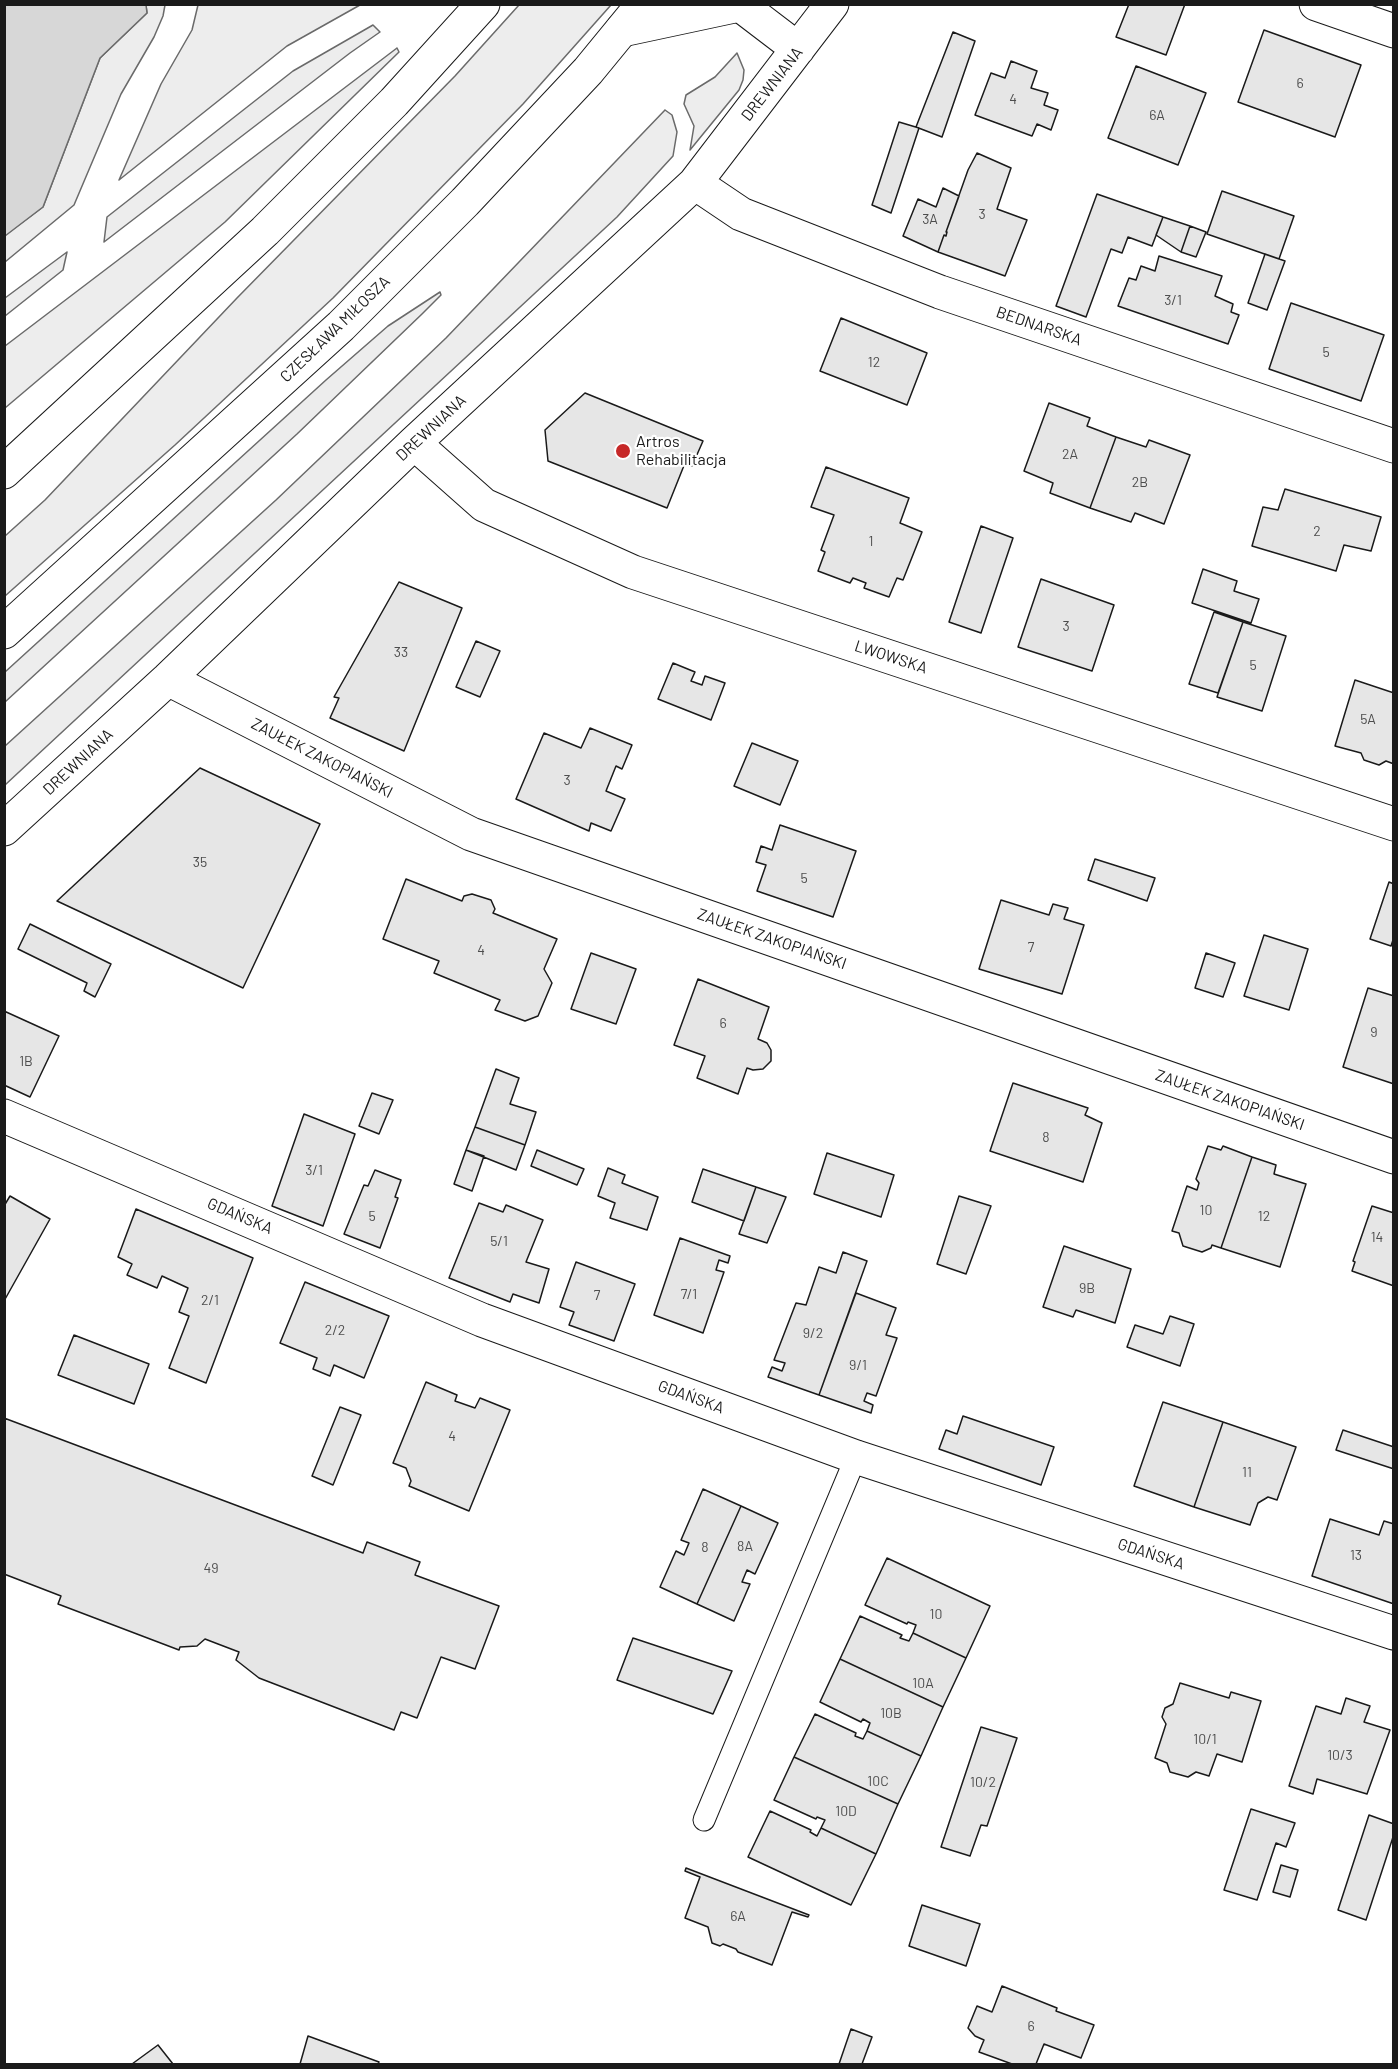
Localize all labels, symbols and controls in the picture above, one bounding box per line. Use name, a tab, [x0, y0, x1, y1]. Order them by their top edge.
street label: DREWNIANA	[737, 43, 807, 125]
house number: 6	[1296, 75, 1304, 91]
house number: 4	[1009, 91, 1017, 107]
house number: 6A	[1149, 107, 1165, 123]
house number: 3	[978, 206, 986, 222]
house number: 3A	[922, 211, 938, 227]
street label: CZESŁAWA MIŁOSZA	[276, 272, 394, 386]
house number: 3/1	[1164, 292, 1182, 308]
street label: BEDNARSKA	[994, 302, 1084, 350]
house number: 5	[1322, 344, 1330, 360]
house number: 12	[868, 354, 880, 370]
street label: DREWNIANA	[392, 391, 470, 465]
place label: Artros Rehabilitacja	[636, 432, 726, 470]
marker: Artros Rehabilitacja	[614, 442, 632, 460]
house number: 2A	[1062, 446, 1078, 462]
house number: 2B	[1132, 474, 1148, 490]
house number: 2	[1313, 523, 1321, 539]
house number: 1	[869, 533, 873, 549]
house number: 3	[1062, 618, 1070, 634]
street label: LWOWSKA	[852, 636, 930, 678]
house number: 33	[394, 644, 408, 660]
house number: 5	[1249, 657, 1257, 673]
house number: 5A	[1360, 711, 1376, 727]
street label: ZAUŁEK ZAKOPIAŃSKI	[248, 714, 396, 802]
street label: DREWNIANA	[39, 725, 117, 799]
house number: 3	[563, 772, 571, 788]
house number: 35	[193, 854, 207, 870]
house number: 5	[800, 870, 808, 886]
street label: ZAUŁEK ZAKOPIAŃSKI	[695, 904, 849, 974]
house number: 7	[1028, 939, 1034, 955]
house number: 4	[477, 942, 485, 958]
house number: 6	[719, 1015, 727, 1031]
house number: 9	[1370, 1024, 1378, 1040]
house number: 1B	[19, 1053, 33, 1069]
street label: ZAUŁEK ZAKOPIAŃSKI	[1153, 1065, 1307, 1135]
house number: 8	[1042, 1129, 1050, 1145]
house number: 3/1	[305, 1162, 323, 1178]
street label: GDAŃSKA	[204, 1194, 276, 1238]
house number: 10	[1200, 1202, 1212, 1218]
house number: 5	[368, 1208, 376, 1224]
house number: 12	[1258, 1208, 1270, 1224]
house number: 14	[1371, 1229, 1383, 1245]
house number: 5/1	[490, 1233, 508, 1249]
house number: 9B	[1079, 1280, 1095, 1296]
house number: 7/1	[681, 1286, 697, 1302]
house number: 7	[594, 1287, 600, 1303]
house number: 2/1	[201, 1292, 219, 1308]
house number: 2/2	[325, 1322, 345, 1338]
house number: 9/2	[803, 1325, 823, 1341]
house number: 9/1	[849, 1357, 867, 1373]
street label: GDAŃSKA	[655, 1376, 727, 1418]
house number: 4	[448, 1428, 456, 1444]
house number: 11	[1242, 1464, 1252, 1480]
street label: GDAŃSKA	[1115, 1534, 1187, 1574]
house number: 8A	[737, 1538, 753, 1554]
house number: 8	[701, 1539, 709, 1555]
house number: 13	[1350, 1547, 1362, 1563]
house number: 49	[203, 1560, 219, 1576]
house number: 10	[930, 1606, 942, 1622]
house number: 10A	[912, 1675, 934, 1691]
house number: 10B	[880, 1705, 902, 1721]
house number: 10/1	[1193, 1731, 1217, 1747]
house number: 10/3	[1327, 1747, 1353, 1763]
house number: 10C	[867, 1773, 889, 1789]
house number: 10/2	[970, 1774, 996, 1790]
house number: 10D	[835, 1803, 857, 1819]
house number: 6A	[730, 1908, 746, 1924]
house number: 6	[1027, 2018, 1035, 2034]

